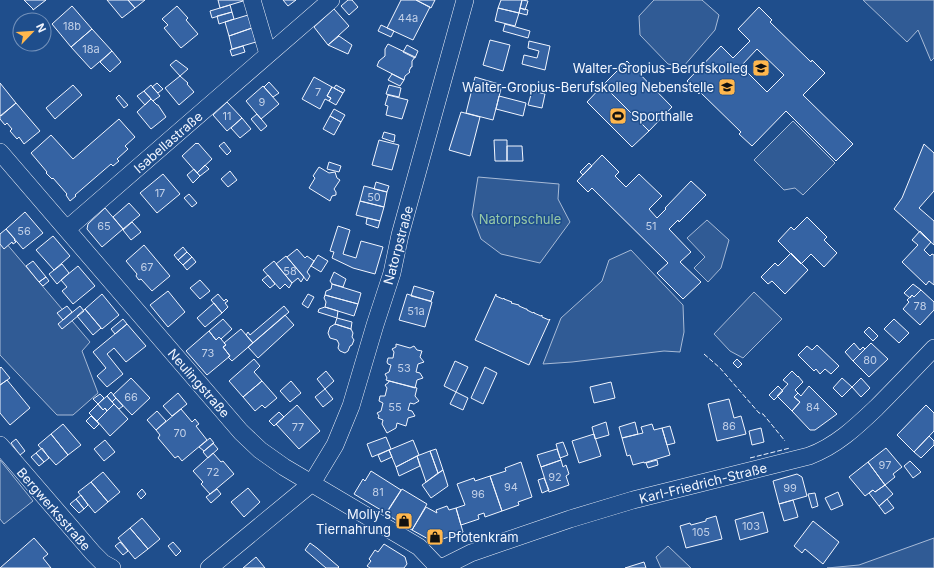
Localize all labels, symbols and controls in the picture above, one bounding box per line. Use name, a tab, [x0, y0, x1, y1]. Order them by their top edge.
house number: 44a	[398, 11, 418, 25]
north arrow	[12, 12, 52, 52]
house number: 18b	[63, 19, 81, 33]
text: N	[33, 21, 49, 35]
house number: 18a	[82, 42, 100, 56]
school or university icon: Walter-Gropius-Berufskolleg	[751, 58, 771, 78]
place label: Walter-Gropius-Berufskolleg	[573, 60, 748, 76]
school or university icon: Walter-Gropius-Berufskolleg Nebenstelle	[717, 77, 737, 97]
place label: Walter-Gropius-Berufskolleg Nebenstelle	[462, 79, 714, 95]
house number: 7	[315, 85, 321, 99]
house number: 9	[259, 95, 266, 109]
sports icon: Sporthalle	[608, 106, 628, 126]
street label: Isabellastraße	[130, 108, 206, 176]
place label: Sporthalle	[631, 108, 693, 124]
house number: 11	[223, 109, 231, 123]
house number: 17	[155, 186, 165, 200]
house number: 50	[367, 190, 381, 204]
street label: Natorpstraße	[380, 204, 416, 286]
park label: Natorpschule	[479, 211, 561, 227]
house number: 65	[97, 219, 111, 233]
house number: 51	[645, 219, 657, 233]
house number: 56	[17, 224, 31, 238]
house number: 67	[140, 260, 154, 274]
house number: 58	[283, 264, 297, 278]
house number: 78	[914, 299, 927, 313]
house number: 51a	[407, 304, 425, 318]
street label: Neulingstraße	[165, 345, 233, 421]
house number: 73	[202, 346, 215, 360]
house number: 80	[863, 353, 877, 367]
house number: 53	[397, 361, 411, 375]
house number: 66	[124, 390, 138, 404]
house number: 55	[388, 400, 402, 414]
house number: 84	[806, 400, 820, 414]
house number: 86	[722, 419, 736, 433]
house number: 77	[292, 420, 304, 434]
house number: 70	[174, 426, 187, 440]
house number: 97	[879, 458, 891, 472]
street label: Karl-Friedrich-Straße	[637, 459, 769, 507]
street label: Bergwerksstraße	[14, 464, 94, 554]
house number: 72	[207, 465, 219, 479]
house number: 92	[548, 470, 562, 484]
house number: 94	[504, 480, 518, 494]
house number: 99	[783, 481, 797, 495]
house number: 81	[372, 485, 384, 499]
house number: 96	[471, 487, 485, 501]
place label: Molly's Tiernahrung	[316, 506, 391, 537]
shop icon: Molly's Tiernahrung	[394, 511, 414, 531]
house number: 103	[742, 519, 760, 533]
house number: 105	[692, 525, 710, 539]
shop icon: Pfotenkram	[425, 527, 445, 547]
place label: Pfotenkram	[448, 529, 519, 545]

